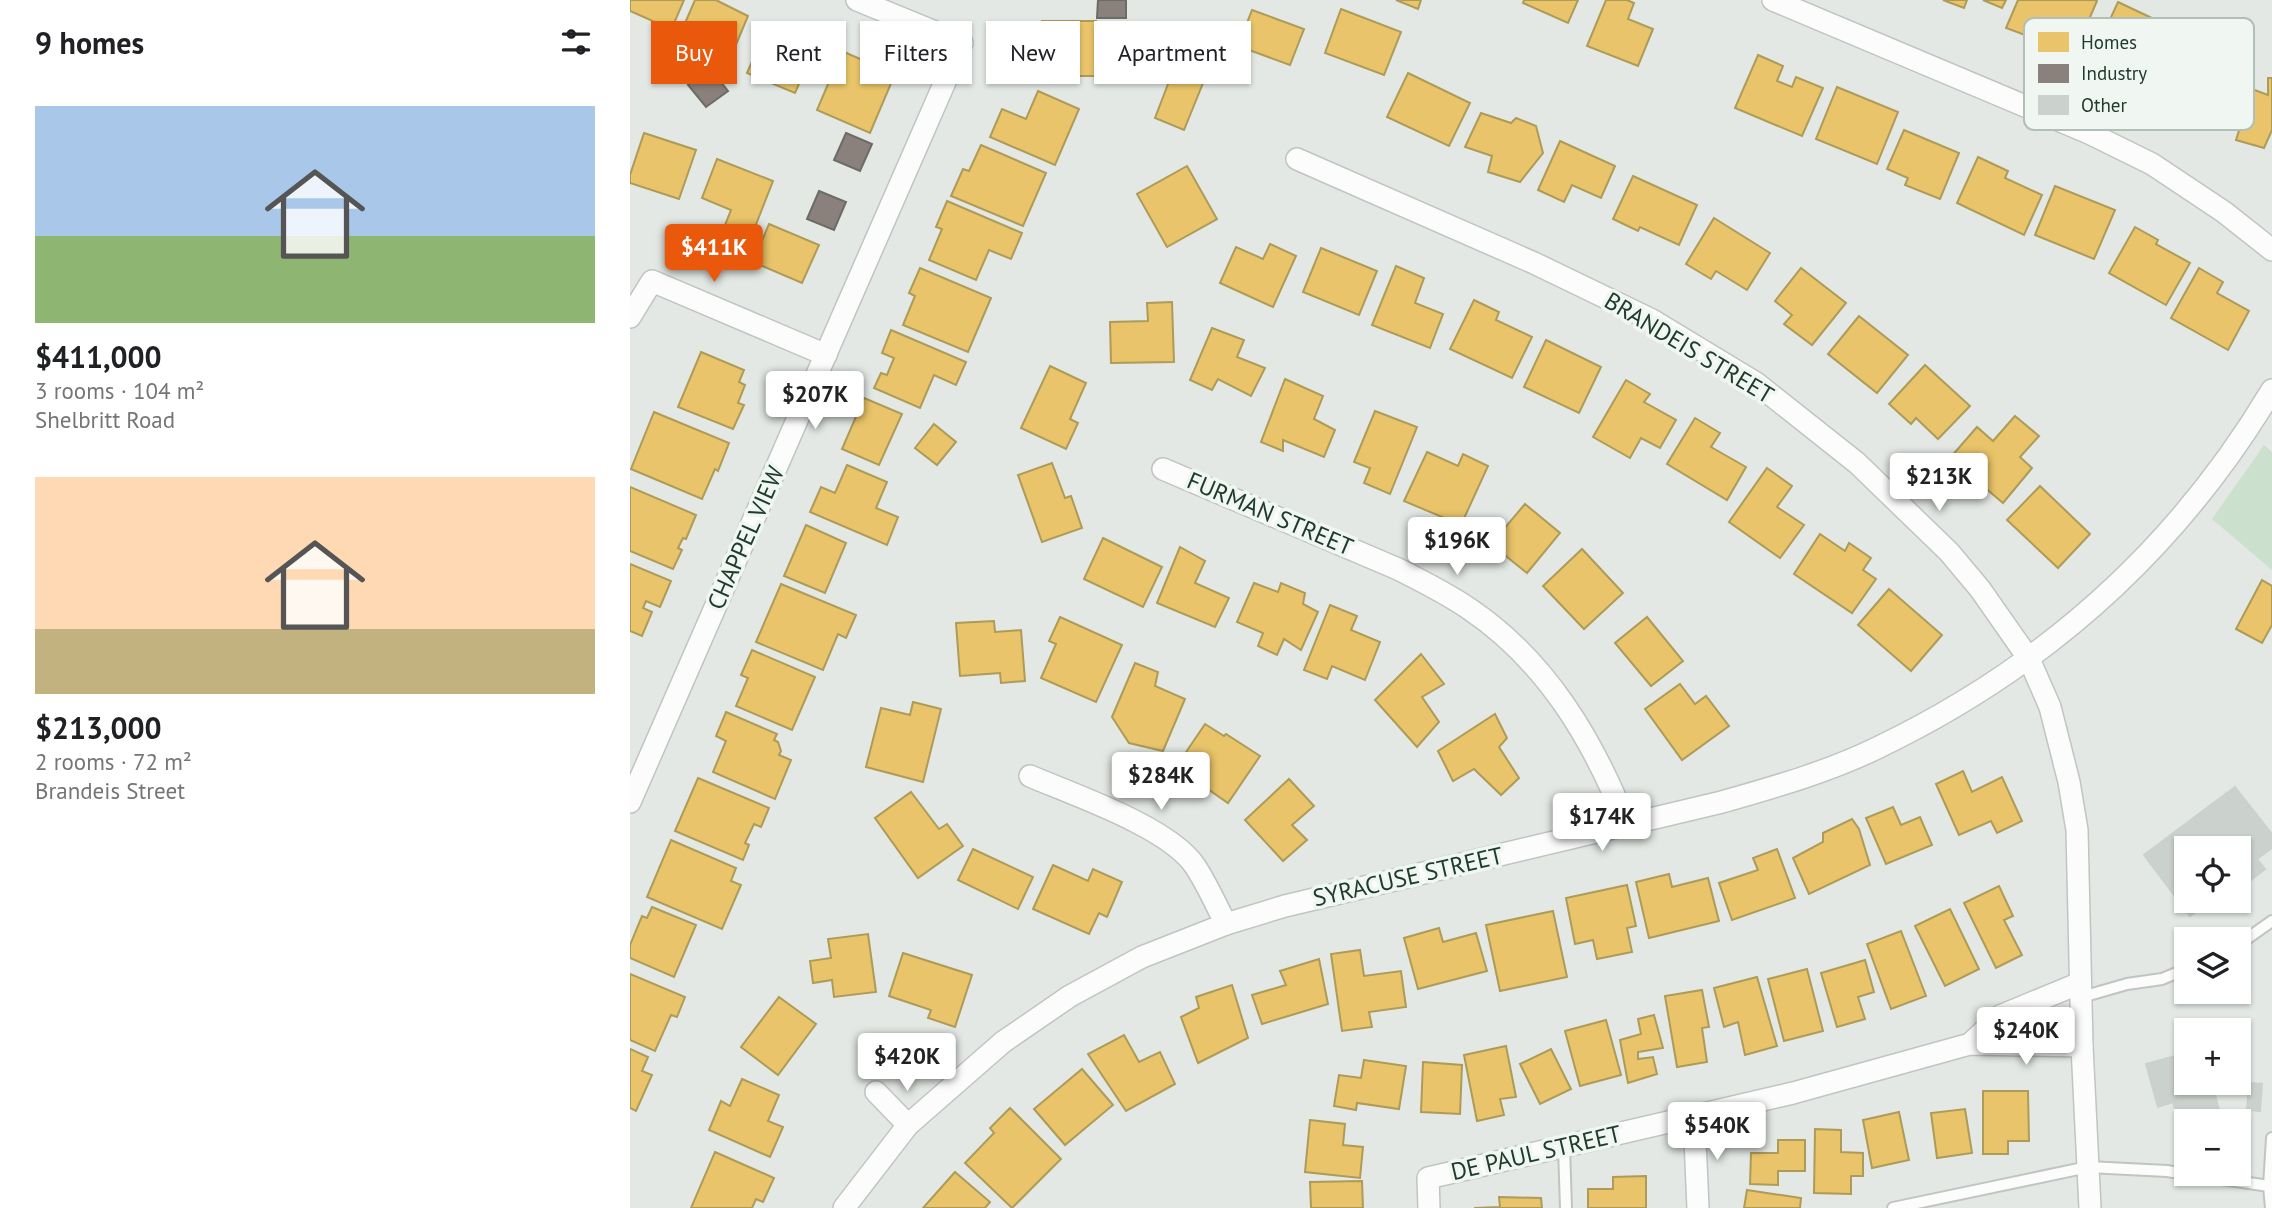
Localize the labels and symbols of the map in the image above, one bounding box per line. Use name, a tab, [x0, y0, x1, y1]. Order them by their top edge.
legend	[2024, 18, 2254, 130]
text: Homes	[2081, 30, 2137, 54]
text: Industry	[2081, 61, 2147, 85]
text: Other	[2081, 93, 2127, 117]
pin: $411K	[665, 224, 763, 284]
street label: BRANDEIS STREET	[1599, 285, 1780, 410]
pin: $207K	[766, 372, 864, 431]
pin: $213K	[1890, 454, 1988, 513]
street label: CHAPPEL VIEW	[700, 461, 791, 614]
street label: FURMAN STREET	[1183, 465, 1358, 562]
pin: $196K	[1408, 518, 1506, 577]
pin: $284K	[1112, 752, 1210, 812]
pin: $174K	[1553, 794, 1651, 853]
street label: SYRACUSE STREET	[1310, 840, 1506, 913]
pin: $240K	[1977, 1007, 2075, 1067]
pin: $420K	[858, 1034, 956, 1093]
pin: $540K	[1668, 1102, 1766, 1162]
street label: DE PAUL STREET	[1448, 1118, 1624, 1187]

